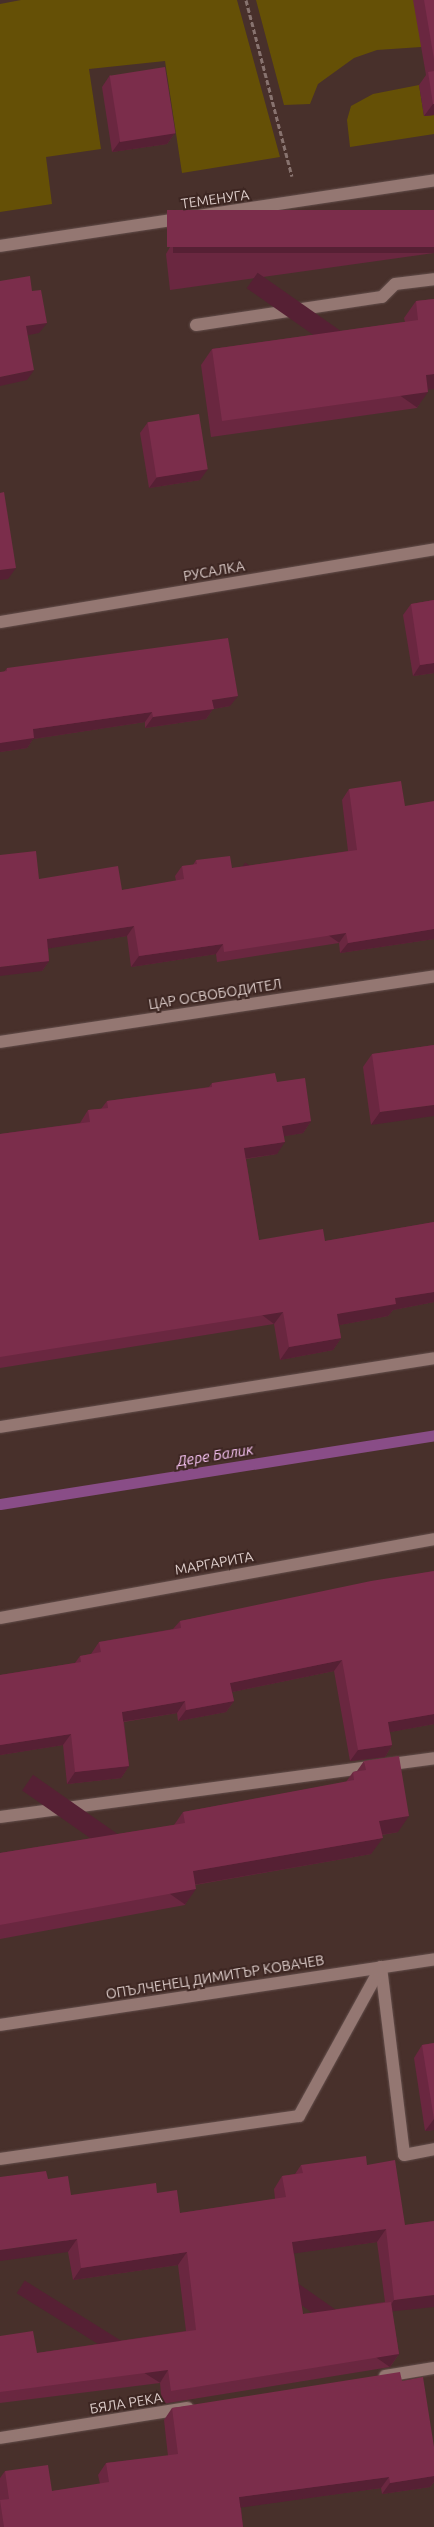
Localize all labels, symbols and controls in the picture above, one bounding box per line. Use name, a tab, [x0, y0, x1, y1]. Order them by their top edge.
street label: ТЕМЕНУГА	[180, 186, 250, 212]
street label: РУСАЛКА	[182, 557, 246, 585]
street label: ЦАР ОСВОБОДИТЕЛ	[147, 975, 283, 1013]
water label: Дере Балик	[175, 1440, 255, 1470]
street label: МАРГАРИТА	[173, 1548, 255, 1578]
street label: ОПЪЛЧЕНЕЦ ДИМИТЪР КОВАЧЕВ	[105, 1951, 325, 2003]
street label: БЯЛА РЕКА	[88, 2389, 164, 2417]

